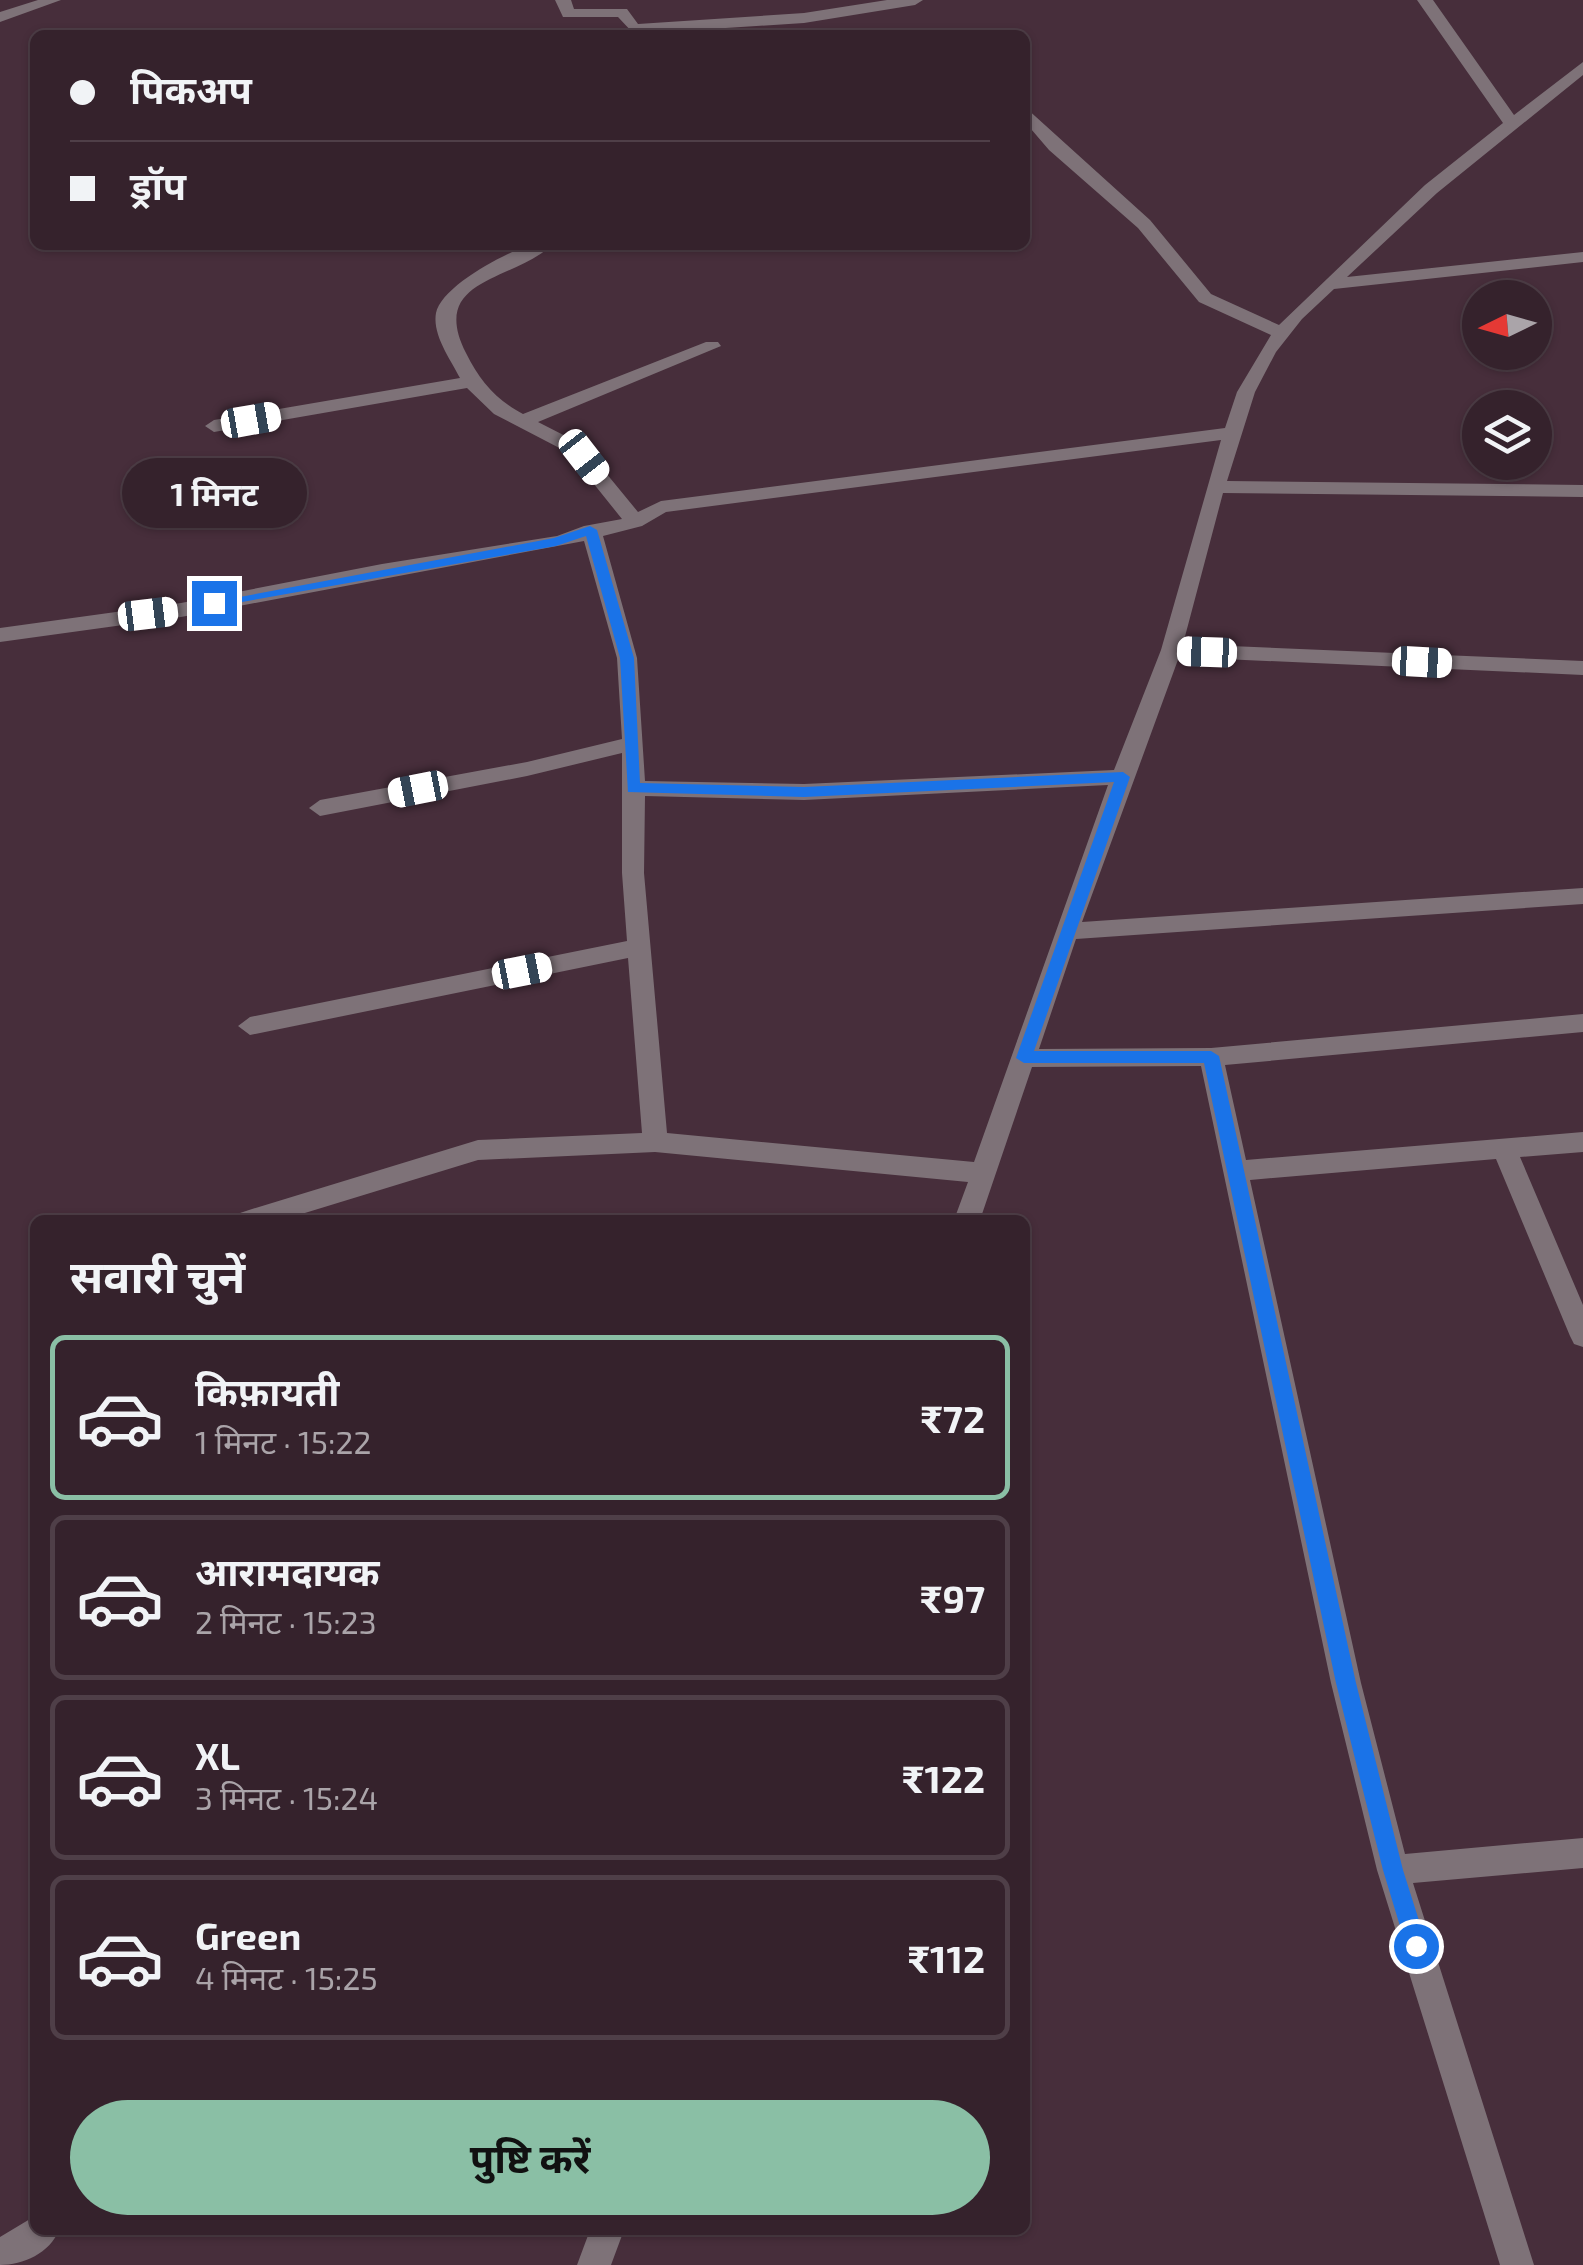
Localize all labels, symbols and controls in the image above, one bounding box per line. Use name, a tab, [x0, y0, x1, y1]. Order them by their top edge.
text: पिकअप	[130, 66, 252, 112]
text: ड्रॉप	[130, 162, 186, 208]
north arrow	[1462, 280, 1552, 370]
map controls	[1462, 280, 1552, 480]
button: layers	[1462, 390, 1552, 480]
car	[219, 400, 283, 440]
car	[554, 424, 614, 490]
callout: 1 मिनट	[121, 458, 306, 528]
text: 1 मिनट	[171, 474, 258, 512]
route end	[192, 581, 237, 626]
car	[116, 595, 180, 633]
car	[1176, 636, 1238, 668]
car	[1391, 645, 1453, 679]
car	[386, 769, 450, 809]
car	[490, 951, 554, 991]
text: सवारी चुनें	[70, 1248, 245, 1302]
text: किफ़ायती	[195, 1368, 339, 1414]
icon: car	[75, 1373, 165, 1463]
text: ₹72	[920, 1395, 985, 1441]
text: 1 मिनट · 15:22	[195, 1422, 371, 1460]
text: आरामदायक	[195, 1548, 379, 1594]
icon: car	[75, 1553, 165, 1643]
text: ₹97	[920, 1575, 985, 1621]
text: 2 मिनट · 15:23	[195, 1602, 376, 1640]
text: XL	[195, 1732, 240, 1778]
icon: car	[75, 1733, 165, 1823]
text: ₹122	[902, 1755, 985, 1801]
text: 3 मिनट · 15:24	[195, 1778, 378, 1816]
text: Green	[195, 1912, 301, 1958]
icon: car	[75, 1913, 165, 2003]
route start	[1394, 1924, 1439, 1969]
text: ₹112	[908, 1935, 985, 1981]
text: 4 मिनट · 15:25	[195, 1958, 378, 1996]
button: पुष्टि करें	[70, 2100, 990, 2215]

